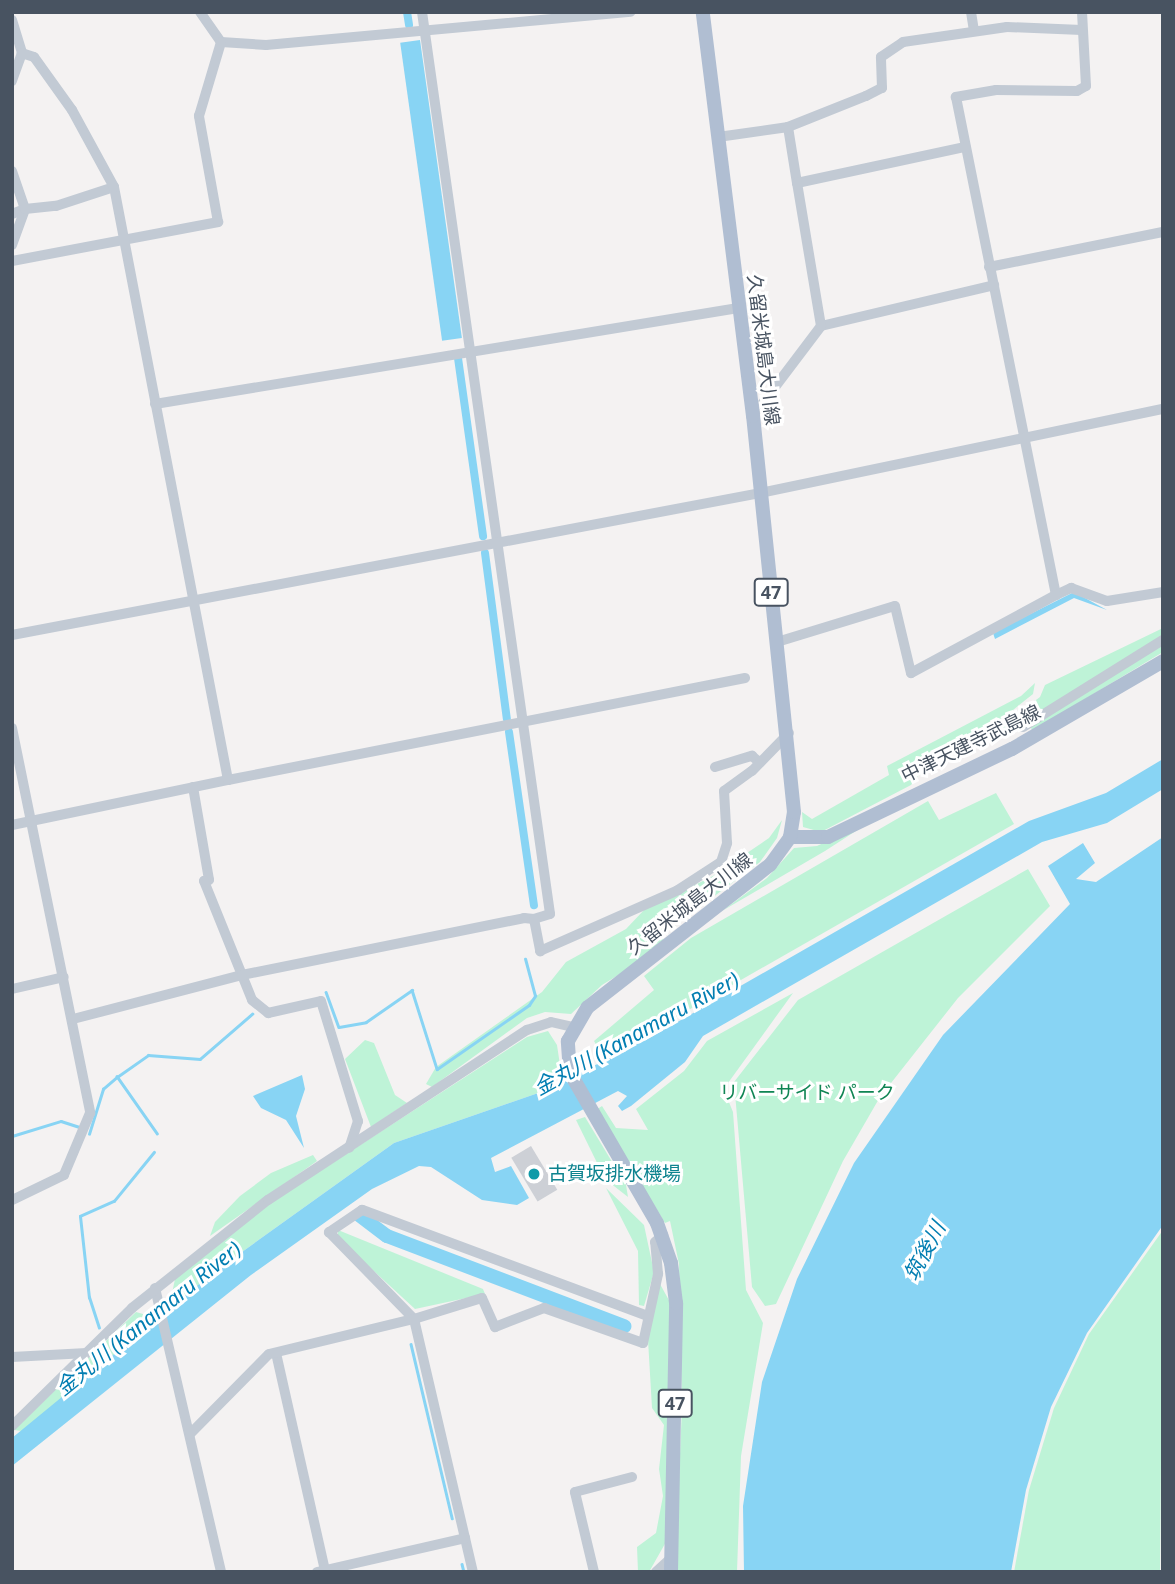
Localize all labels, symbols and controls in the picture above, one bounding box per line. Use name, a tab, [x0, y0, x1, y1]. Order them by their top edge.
street label: 久留米城島大川線	[742, 273, 784, 427]
road number: 47	[754, 578, 788, 606]
street label: 中津天建寺武島線	[898, 700, 1044, 788]
street label: 久留米城島大川線	[623, 848, 757, 960]
water label: 金丸川 (Kanamaru River)	[529, 966, 743, 1100]
park label: リバーサイド パーク	[719, 1082, 895, 1104]
place label: 古賀坂排水機場	[548, 1163, 681, 1185]
marker: 古賀坂排水機場	[526, 1166, 542, 1182]
water label: 筑後川	[898, 1217, 950, 1285]
water label: 金丸川 (Kanamaru River)	[50, 1236, 246, 1400]
road number: 47	[658, 1388, 692, 1418]

